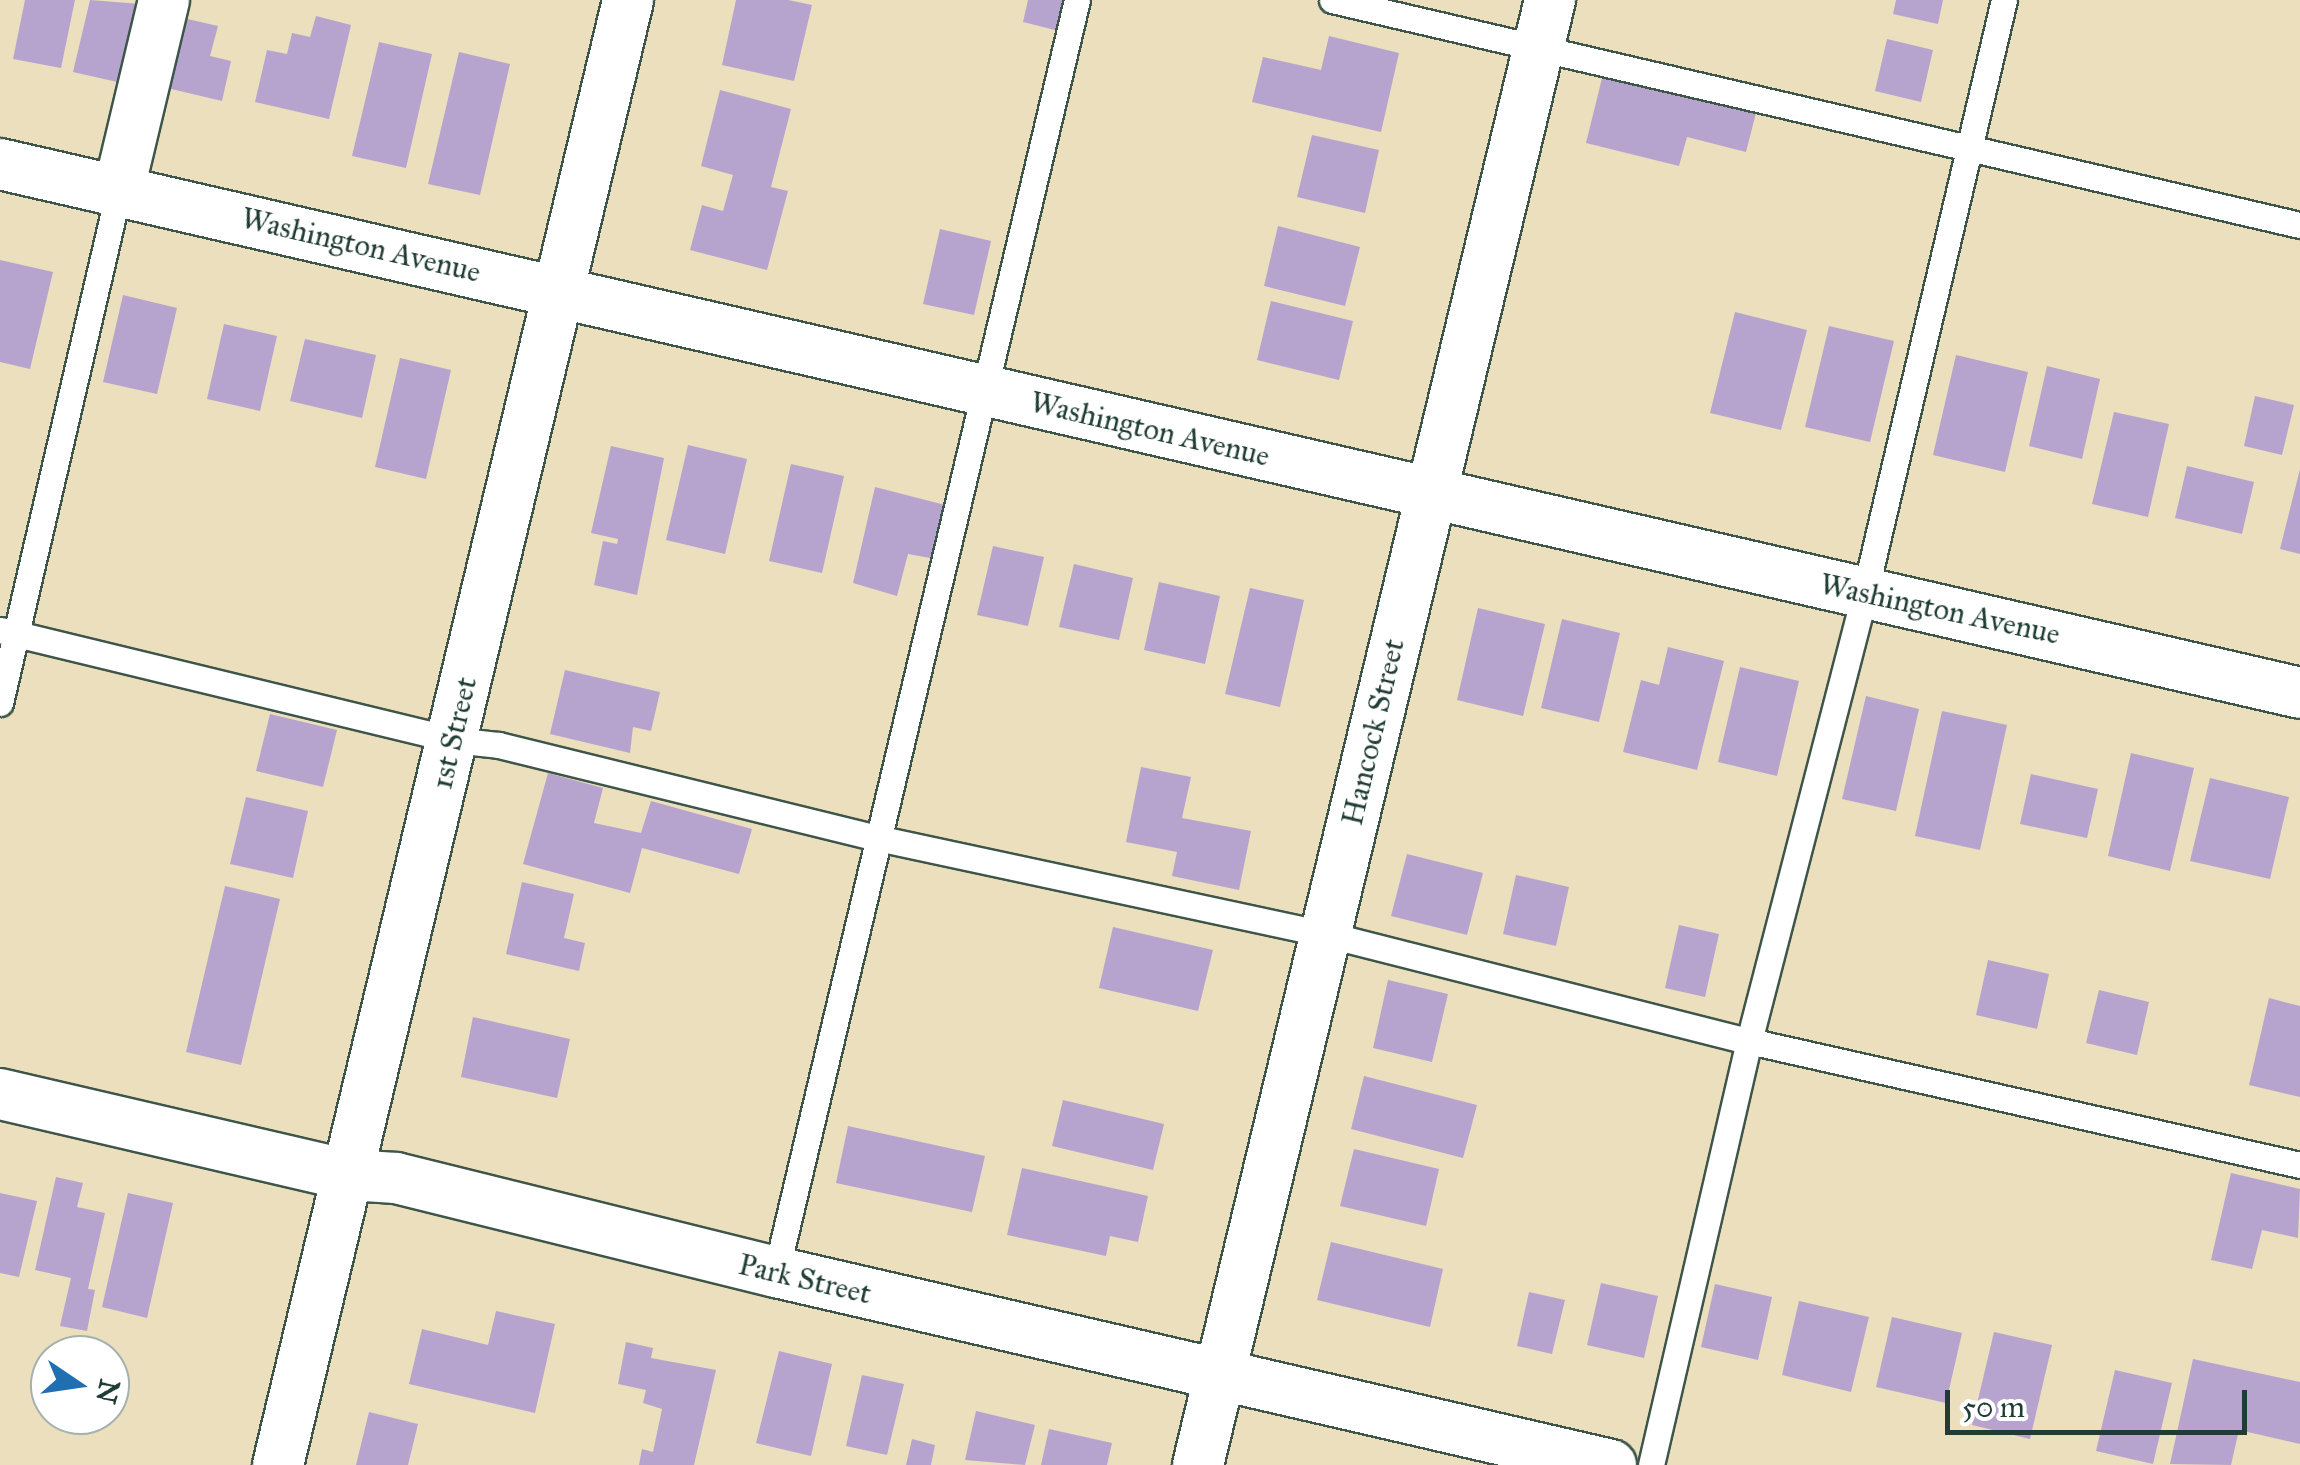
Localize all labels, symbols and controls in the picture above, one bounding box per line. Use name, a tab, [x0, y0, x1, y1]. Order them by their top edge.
street label: Washington Avenue	[238, 200, 484, 290]
street label: Washington Avenue	[1027, 384, 1273, 474]
street label: Washington Avenue	[1817, 566, 2063, 652]
street label: Hancock Street	[1334, 635, 1412, 829]
street label: 1st Street	[424, 673, 484, 793]
street label: Park Street	[735, 1246, 875, 1312]
north arrow	[30, 1335, 130, 1435]
scale bar	[1950, 1370, 2252, 1432]
text: N	[88, 1376, 127, 1407]
text: 50 m	[1962, 1389, 2025, 1425]

